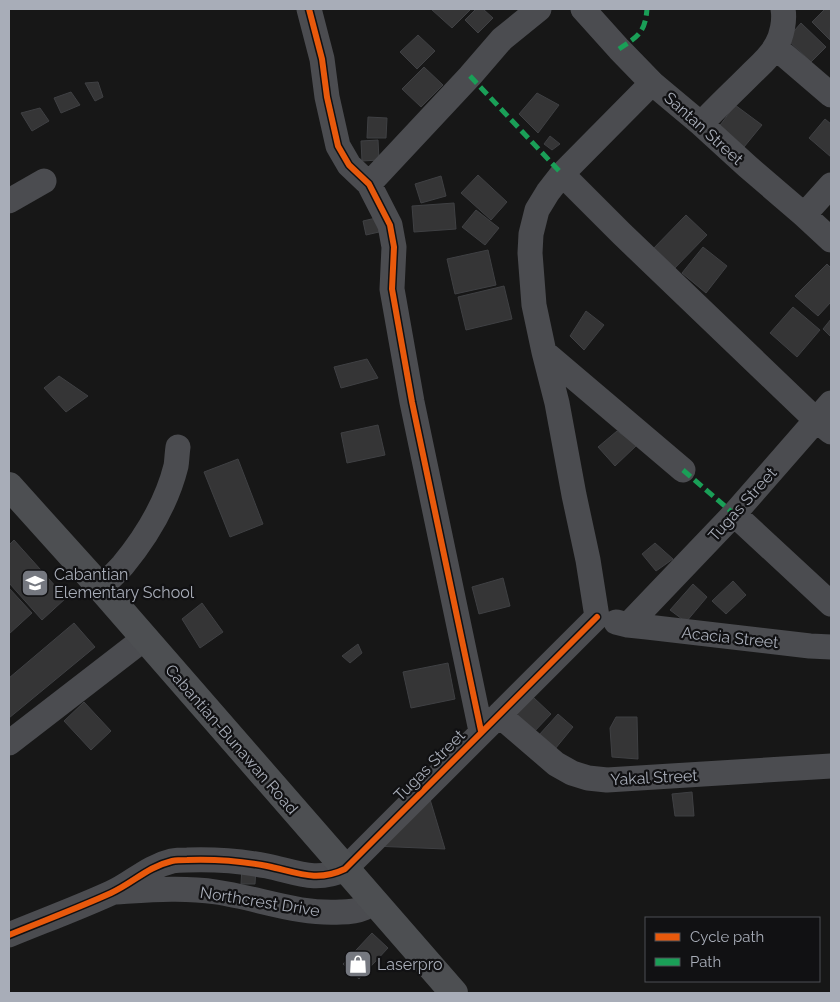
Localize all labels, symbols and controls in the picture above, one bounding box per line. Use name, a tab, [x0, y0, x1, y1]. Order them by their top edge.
street label: Santan Street	[660, 88, 747, 169]
street label: Tugas Street	[704, 463, 781, 545]
place label: Cabantian Elementary School	[54, 565, 195, 602]
school or university icon: Cabantian Elementary School	[20, 568, 50, 598]
street label: Acacia Street	[680, 623, 780, 652]
street label: Cabantian-Bunawan Road	[161, 660, 302, 818]
street label: Tugas Street	[390, 725, 469, 805]
street label: Yakal Street	[610, 766, 699, 789]
street label: Northcrest Drive	[199, 883, 321, 920]
legend	[645, 917, 820, 982]
text: Cycle path	[690, 928, 764, 946]
shop icon: Laserpro	[343, 949, 373, 979]
text: Path	[690, 953, 721, 971]
place label: Laserpro	[377, 955, 443, 974]

